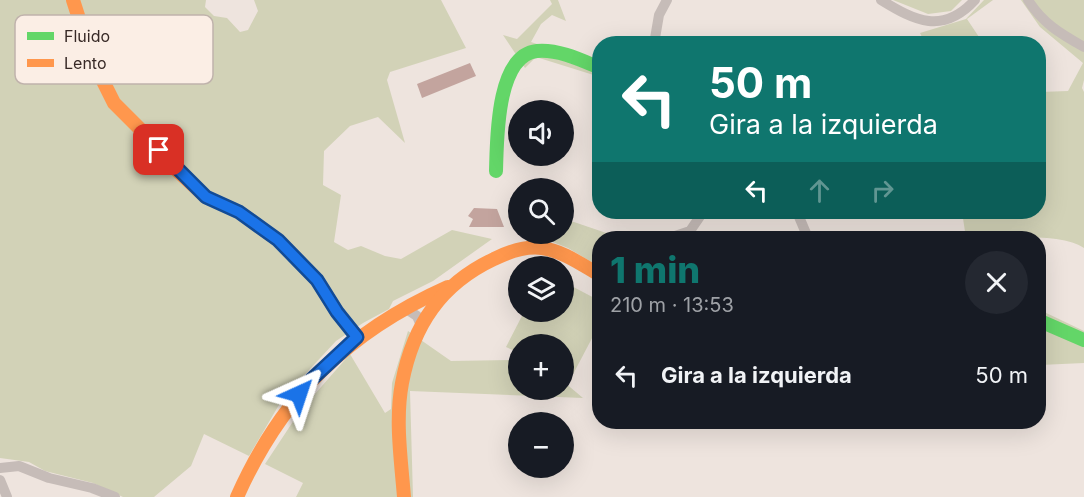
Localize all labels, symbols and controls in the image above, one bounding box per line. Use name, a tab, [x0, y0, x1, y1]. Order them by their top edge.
legend	[15, 15, 213, 84]
text: Fluido	[64, 26, 110, 46]
text: Lento	[64, 53, 107, 73]
text: 50 m	[709, 57, 812, 108]
icon: left	[610, 60, 688, 138]
map controls	[508, 100, 574, 478]
button: sound	[508, 100, 574, 166]
text: Gira a la izquierda	[709, 108, 938, 141]
pin	[133, 124, 184, 175]
icon: arrive	[142, 133, 175, 166]
icon: left	[740, 174, 773, 207]
icon: ahead	[803, 174, 836, 207]
icon: right	[866, 174, 899, 207]
button: search	[508, 178, 574, 244]
text: 1 min	[610, 248, 700, 292]
button: close	[965, 251, 1028, 314]
button: layers	[508, 256, 574, 322]
text: 210 m · 13:53	[610, 293, 734, 317]
button: +	[508, 334, 574, 400]
icon: left	[610, 359, 643, 392]
position arrow	[267, 362, 331, 426]
text: Gira a la izquierda	[661, 362, 852, 388]
text: 50 m	[975, 362, 1028, 388]
button: −	[508, 412, 574, 478]

